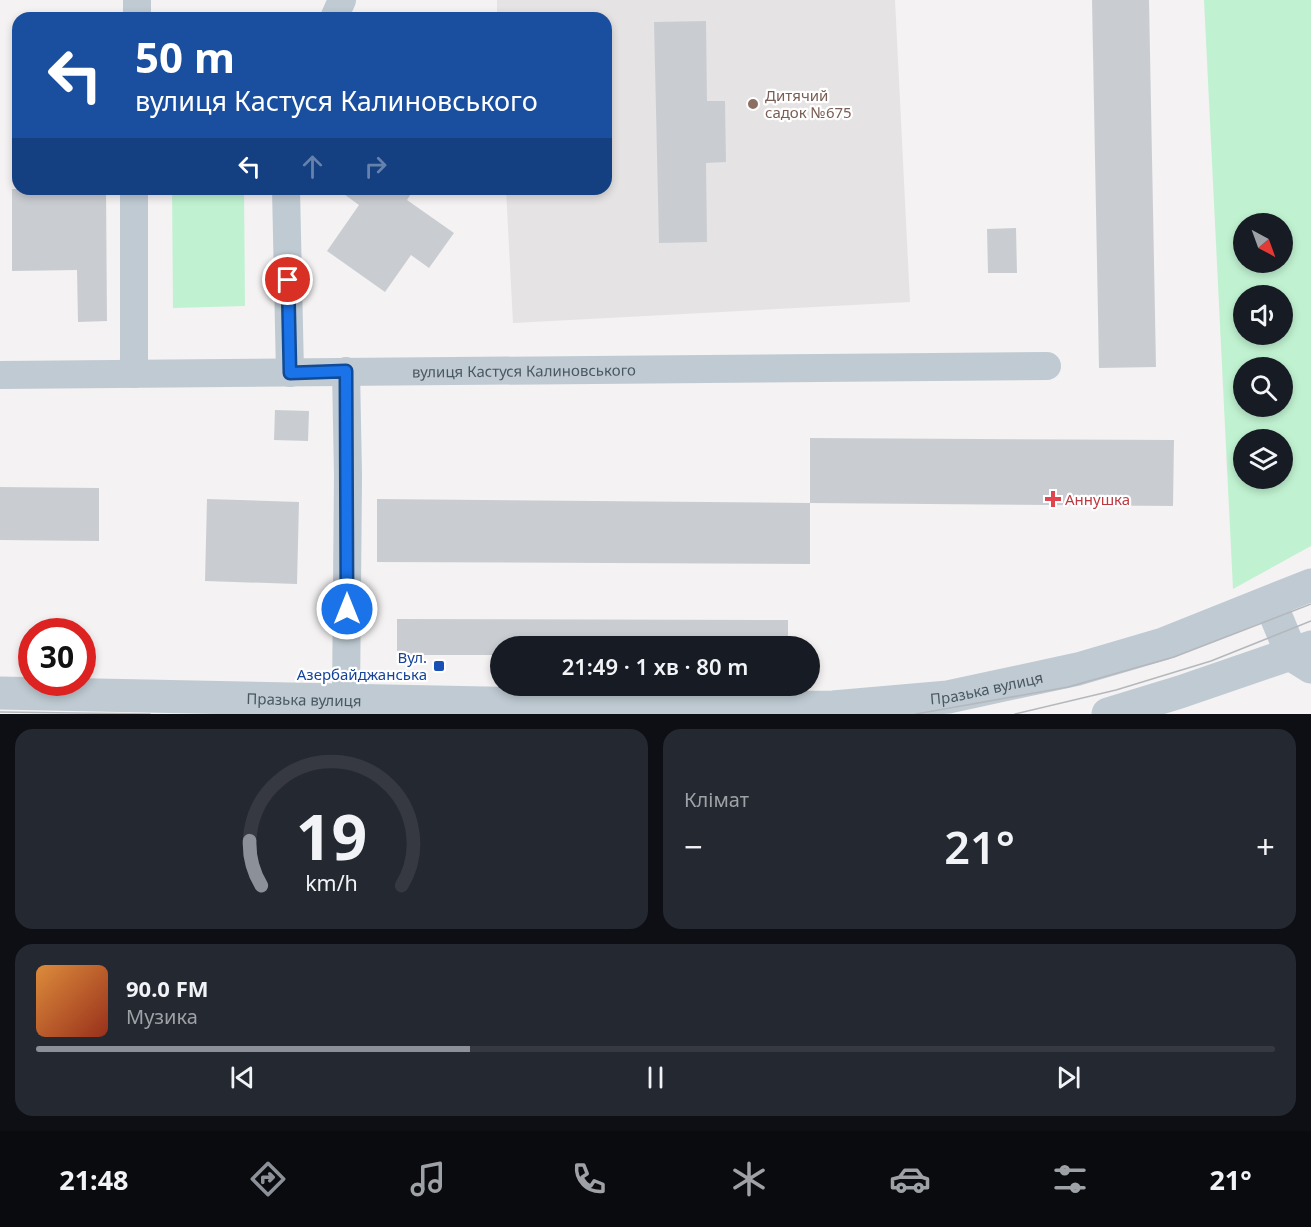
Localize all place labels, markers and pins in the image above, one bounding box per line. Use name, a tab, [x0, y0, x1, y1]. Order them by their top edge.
place label: Дитячий садок №675	[765, 85, 852, 122]
marker: Дитячий садок №675	[746, 97, 760, 111]
pin	[262, 254, 313, 305]
place label: Аннушка	[1065, 489, 1130, 509]
marker: Аннушка	[1046, 492, 1060, 506]
place label: Вул. Азербайджанська	[297, 647, 427, 684]
marker: Вул. Азербайджанська	[432, 659, 446, 673]

